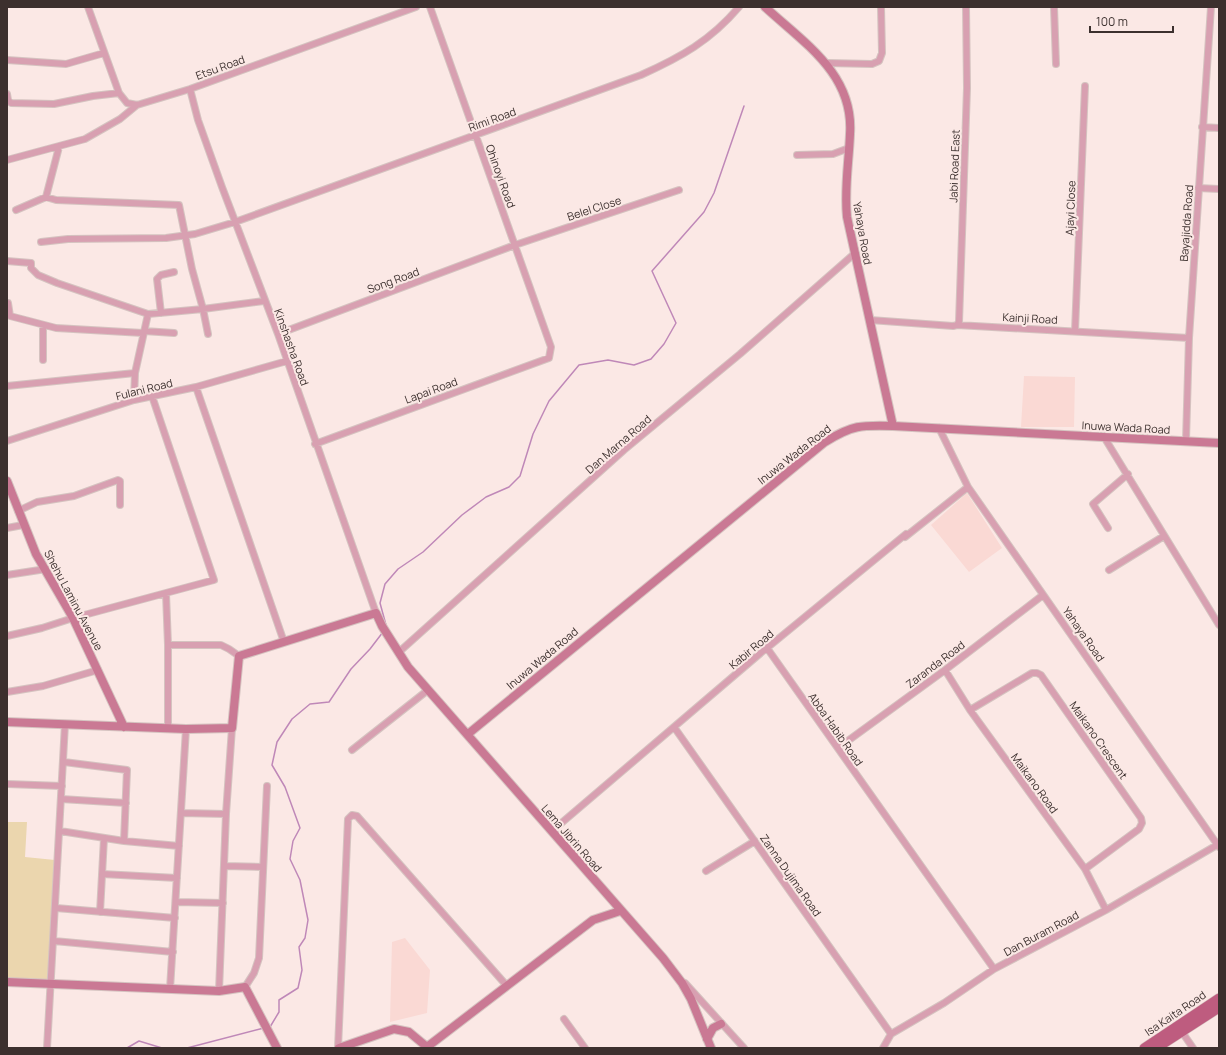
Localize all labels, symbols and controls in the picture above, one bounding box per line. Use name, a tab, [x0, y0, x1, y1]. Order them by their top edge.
scale bar	[1090, 8, 1173, 34]
text: 100 m	[1096, 13, 1128, 30]
street label: Etsu Road	[193, 51, 247, 83]
street label: Rimi Road	[466, 103, 518, 135]
street label: Jabi Road East	[945, 129, 963, 203]
street label: Ohinoyi Road	[483, 142, 519, 210]
street label: Ajayi Close	[1062, 180, 1078, 236]
street label: Bayajidda Road	[1176, 184, 1196, 262]
street label: Belel Close	[565, 192, 624, 224]
street label: Yahaya Road	[850, 200, 876, 266]
street label: Song Road	[365, 264, 421, 296]
street label: Kinshasha Road	[271, 306, 313, 388]
street label: Kainji Road	[1002, 309, 1058, 327]
street label: Lapai Road	[402, 374, 460, 406]
street label: Fulani Road	[114, 375, 174, 403]
street label: Dan Marna Road	[582, 411, 654, 477]
street label: Inuwa Wada Road	[1081, 417, 1171, 437]
street label: Inuwa Wada Road	[754, 421, 834, 487]
street label: Shehu Laminu Avenue	[41, 547, 107, 653]
street label: Yahaya Road	[1060, 604, 1108, 664]
street label: Inuwa Wada Road	[503, 624, 581, 692]
street label: Kabir Road	[726, 626, 776, 672]
street label: Zaranda Road	[902, 637, 968, 691]
street label: Abba Habib Road	[805, 690, 867, 768]
street label: Maikano Crescent	[1067, 698, 1131, 782]
street label: Maikano Road	[1008, 750, 1062, 816]
street label: Lema Jibrin Road	[538, 801, 606, 875]
street label: Zanna Dujima Road	[757, 831, 825, 919]
street label: Dan Buram Road	[1001, 907, 1081, 959]
street label: Isa Kaita Road	[1142, 987, 1208, 1039]

